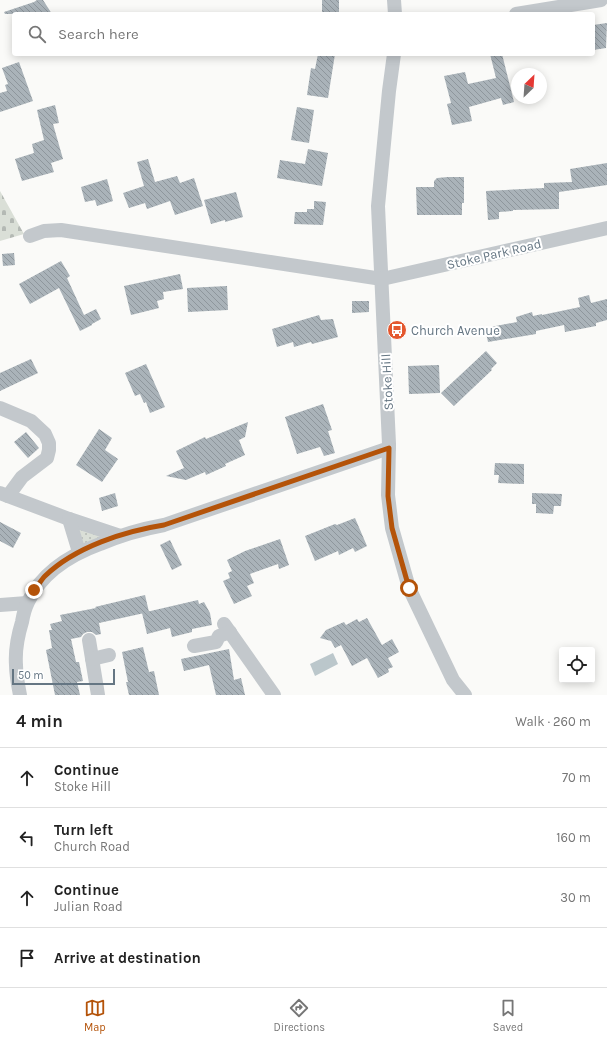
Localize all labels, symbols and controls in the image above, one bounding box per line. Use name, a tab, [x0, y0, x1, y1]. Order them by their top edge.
search box	[12, 12, 595, 56]
icon: search	[26, 23, 48, 45]
text: Search here	[58, 25, 139, 43]
north arrow	[511, 68, 547, 104]
street label: Stoke Park Road	[445, 236, 543, 272]
bus stop icon: Church Avenue	[386, 319, 408, 341]
place label: Church Avenue	[411, 323, 500, 338]
street label: Stoke Hill	[378, 353, 396, 411]
route start	[400, 579, 418, 597]
route end	[25, 581, 43, 599]
map controls	[559, 647, 595, 683]
button: locate	[559, 647, 595, 683]
scale bar	[12, 667, 115, 686]
text: 50 m	[18, 669, 44, 682]
text: 4 min	[16, 711, 63, 731]
text: Walk · 260 m	[515, 714, 591, 729]
text: Continue	[54, 761, 119, 779]
icon: ahead	[16, 767, 38, 789]
text: 70 m	[562, 770, 591, 785]
text: Stoke Hill	[54, 779, 111, 794]
text: Turn left	[54, 821, 113, 839]
icon: left	[16, 827, 38, 849]
text: 160 m	[556, 830, 591, 845]
text: Church Road	[54, 839, 130, 854]
text: Continue	[54, 881, 119, 899]
icon: ahead	[16, 887, 38, 909]
text: 30 m	[560, 890, 591, 905]
text: Julian Road	[54, 899, 123, 914]
icon: arrive	[16, 947, 38, 969]
text: Arrive at destination	[54, 949, 201, 967]
tab: Map	[84, 997, 106, 1034]
tab: Directions	[273, 997, 325, 1034]
tab: Saved	[493, 997, 523, 1034]

